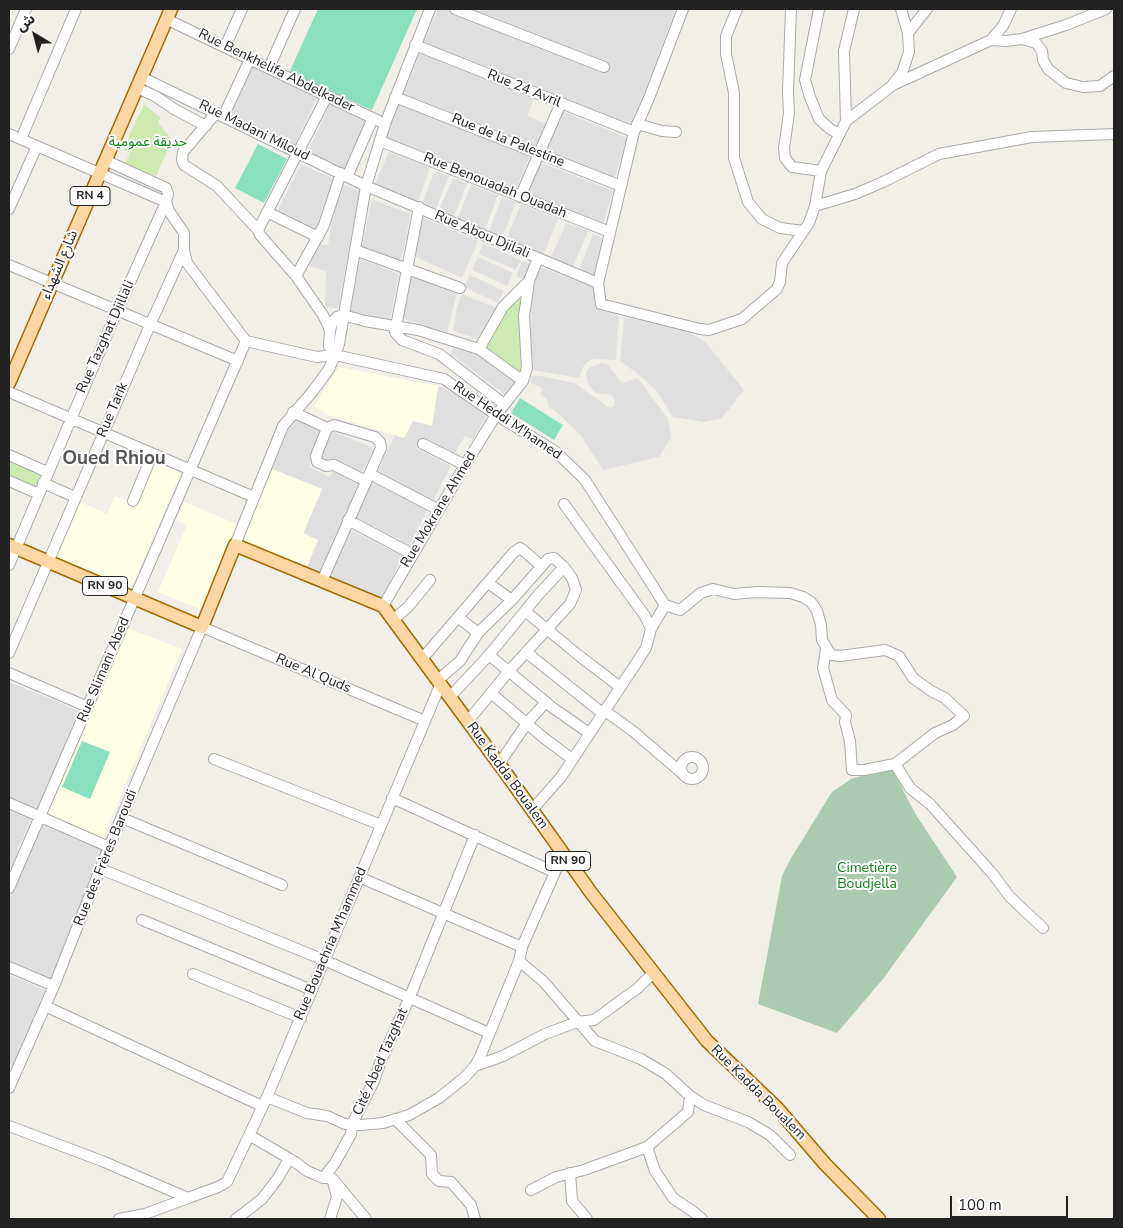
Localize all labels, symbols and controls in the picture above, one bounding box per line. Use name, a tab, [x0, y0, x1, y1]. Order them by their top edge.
text: ش	[12, 9, 39, 36]
north arrow	[10, 10, 60, 60]
street label: Rue Benkhelifa Abdelkader	[195, 26, 357, 116]
street label: Rue 24 Avril	[485, 67, 563, 111]
street label: Rue Madani Miloud	[196, 97, 312, 165]
street label: Rue de la Palestine	[449, 111, 567, 171]
park label: حديقة عمومية	[109, 135, 187, 151]
street label: Rue Benouadah Ouadah	[421, 150, 569, 222]
road number: RN 4	[70, 187, 110, 206]
street label: Rue Abou Djilali	[432, 207, 532, 263]
street label: شارع الشهداء	[38, 228, 82, 302]
street label: Rue Tazghat Djillali	[74, 278, 138, 396]
street label: Rue Heddi M'hamed	[449, 378, 565, 464]
street label: Rue Tarik	[94, 380, 132, 440]
district label: Oued Rhiou	[62, 448, 166, 470]
street label: Rue Mokrane Ahmed	[398, 449, 480, 571]
road number: RN 90	[82, 576, 128, 596]
street label: Rue Slimani Abed	[74, 615, 134, 725]
street label: Rue Al Quds	[273, 651, 353, 697]
street label: Rue Kadda Boualem	[463, 719, 551, 833]
street label: Rue des Frères Baroudi	[71, 787, 141, 929]
road number: RN 90	[546, 851, 590, 870]
park label: Cimetière Boudjella	[837, 861, 897, 894]
street label: Rue Bouachria M'hammed	[291, 865, 371, 1023]
street label: Cité Abed Tazghat	[350, 1006, 412, 1118]
street label: Rue Kadda Boualem	[707, 1042, 809, 1144]
scale bar	[953, 1186, 1070, 1218]
text: 100 m	[958, 1195, 1002, 1215]

